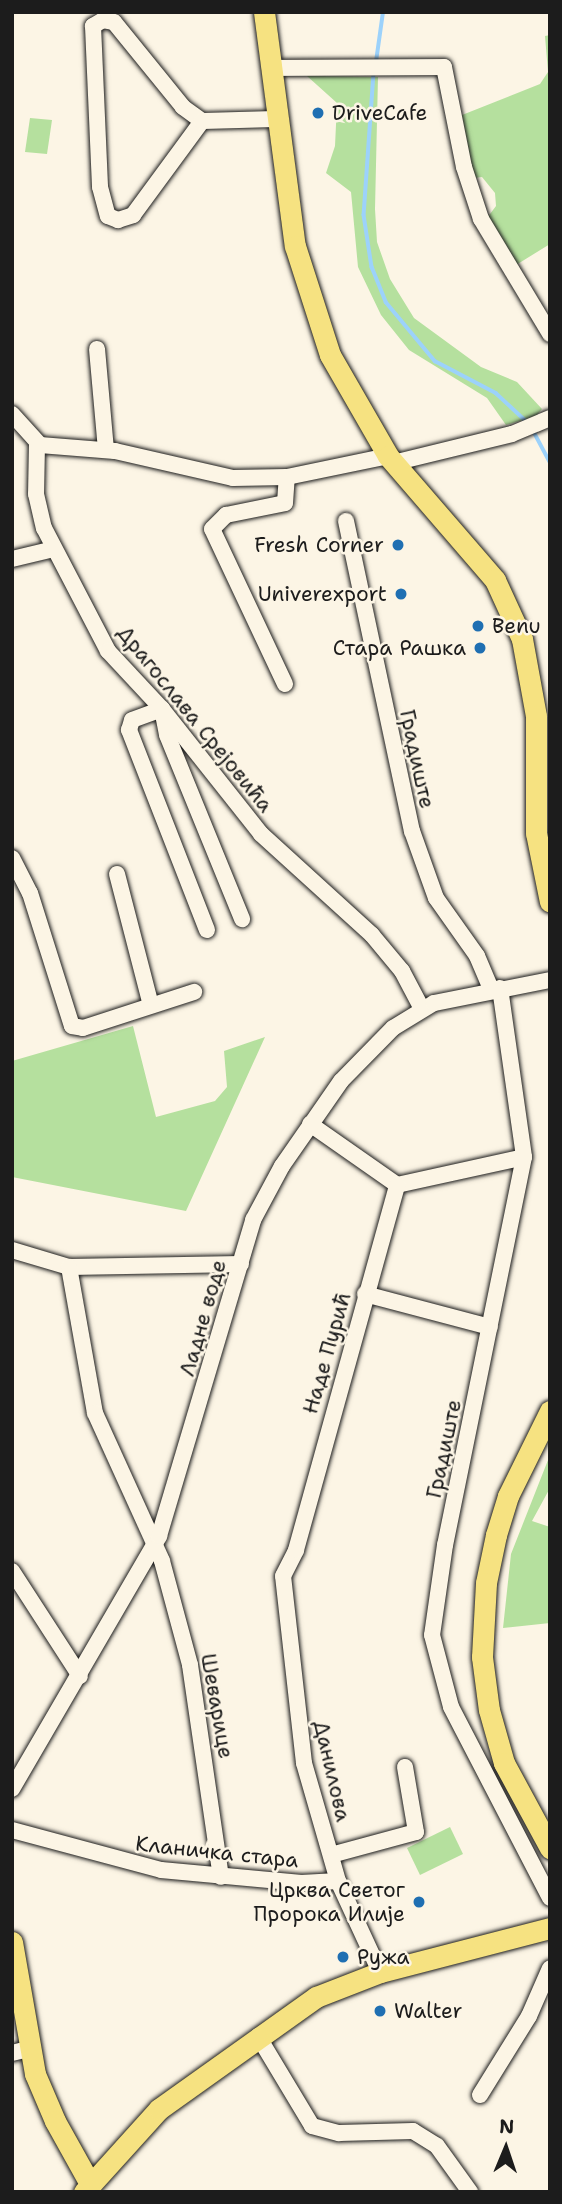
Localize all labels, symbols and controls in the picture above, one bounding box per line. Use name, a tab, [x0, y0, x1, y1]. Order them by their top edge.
place label: DriveCafe	[332, 100, 427, 126]
marker: DriveCafe	[310, 105, 326, 121]
place label: Fresh Corner	[254, 532, 384, 558]
marker: Fresh Corner	[390, 537, 406, 553]
place label: Univerexport	[258, 581, 387, 607]
marker: Univerexport	[393, 586, 409, 602]
place label: Benu	[492, 613, 541, 639]
marker: Benu	[470, 618, 486, 634]
street label: Драгослава Срејовића	[112, 620, 278, 818]
place label: Стара Рашка	[333, 635, 466, 661]
marker: Стара Рашка	[472, 640, 488, 656]
street label: Градиште	[394, 707, 440, 811]
street label: Ладне воде	[174, 1257, 232, 1379]
street label: Наде Пурић	[298, 1289, 356, 1417]
street label: Градиште	[421, 1397, 467, 1501]
street label: Шеварице	[195, 1652, 239, 1760]
street label: Данилова	[308, 1718, 356, 1824]
street label: Кланичка стара	[134, 1831, 300, 1873]
place label: Црква Светог Пророка Илије	[253, 1877, 405, 1927]
marker: Црква Светог Пророка Илије	[411, 1894, 427, 1910]
place label: Ружа	[357, 1944, 410, 1970]
marker: Ружа	[335, 1949, 351, 1965]
place label: Walter	[394, 1998, 462, 2024]
marker: Walter	[372, 2003, 388, 2019]
north arrow	[471, 2113, 541, 2183]
text: N	[499, 2114, 515, 2139]

